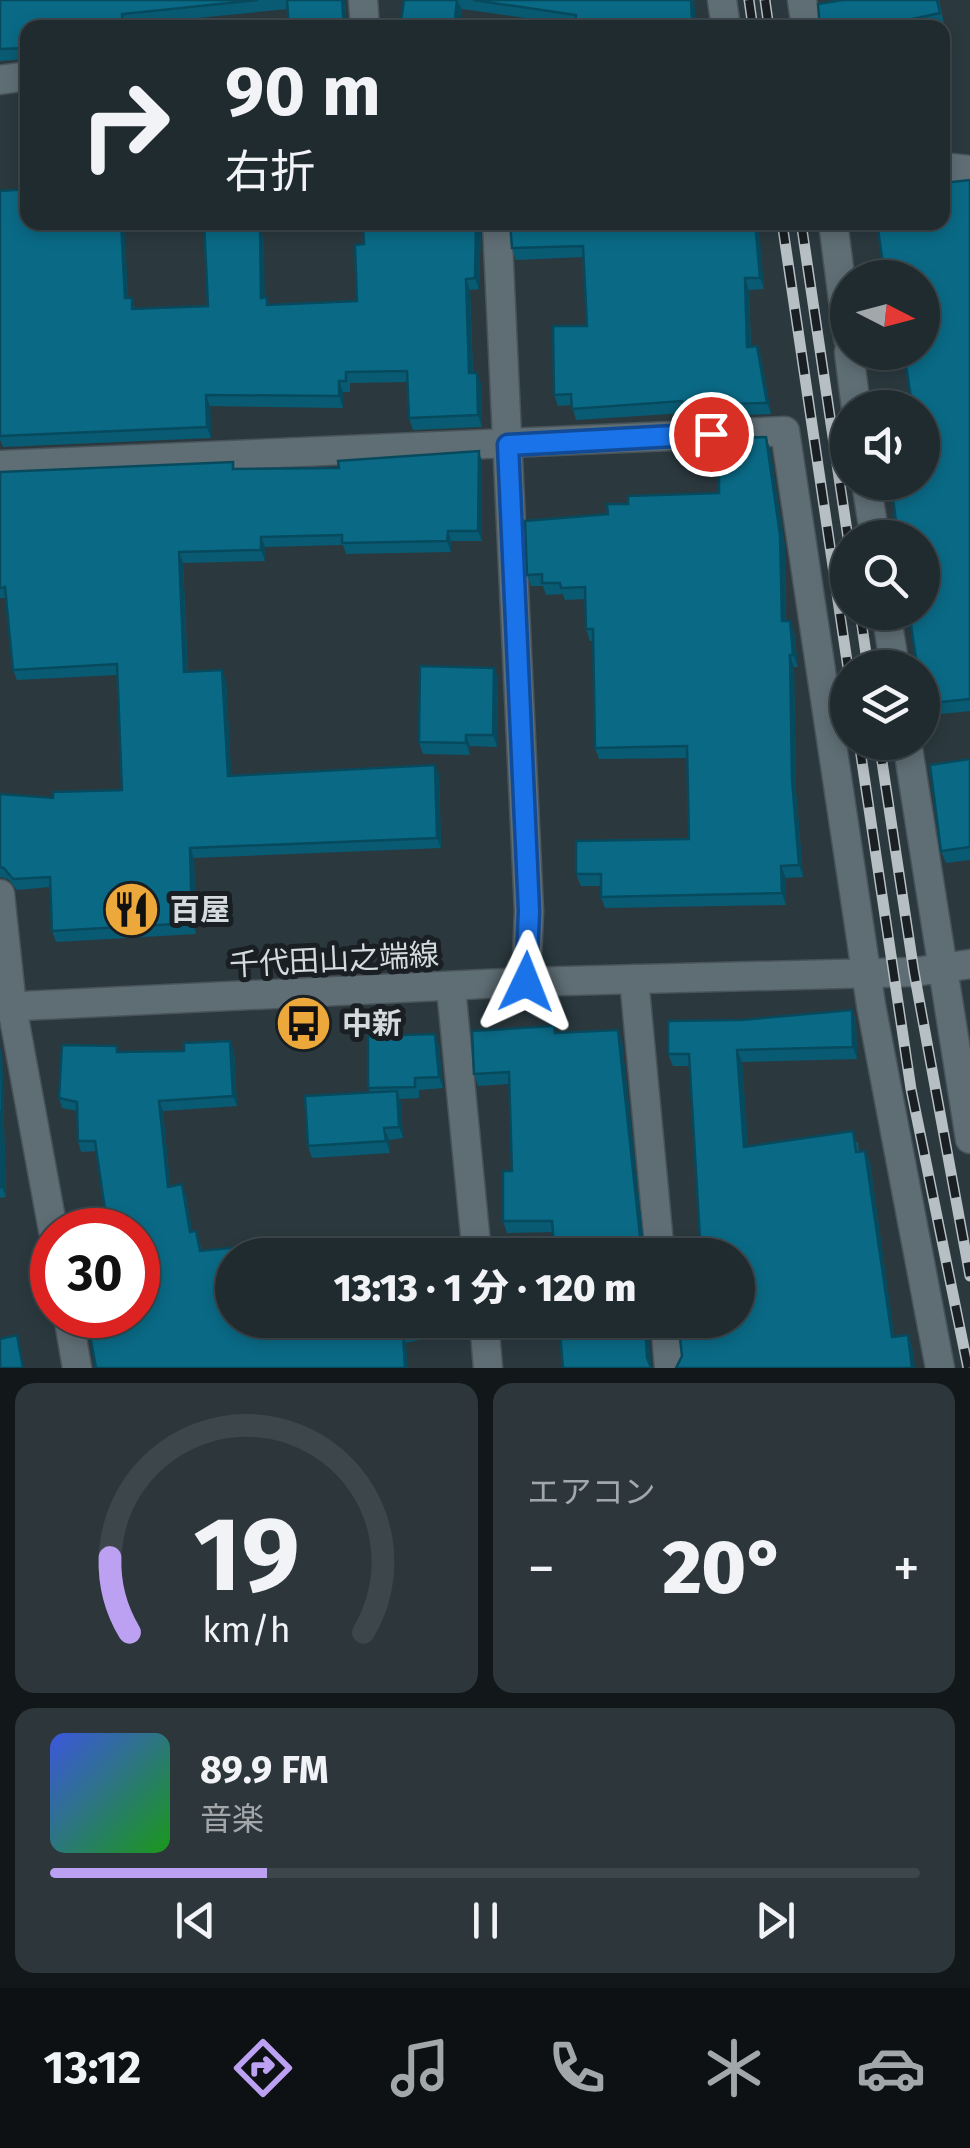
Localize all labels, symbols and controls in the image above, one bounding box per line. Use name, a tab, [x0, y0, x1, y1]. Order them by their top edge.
text: 90 m	[225, 50, 381, 134]
icon: right	[60, 60, 190, 190]
text: 右折	[225, 145, 315, 199]
north arrow	[830, 260, 940, 370]
map controls	[830, 260, 940, 760]
button: sound	[830, 390, 940, 500]
pin	[669, 392, 754, 477]
icon: arrive	[684, 407, 739, 462]
button: search	[830, 520, 940, 630]
button: layers	[830, 650, 940, 760]
restaurant icon: 百屋	[101, 880, 161, 940]
place label: 百屋	[170, 892, 230, 928]
position arrow	[474, 930, 578, 1034]
street label: 千代田山之端線	[228, 937, 440, 983]
bus stop icon: 中新	[273, 994, 333, 1054]
place label: 中新	[342, 1006, 402, 1042]
speed limit sign: 30	[30, 1208, 160, 1338]
text: 13:13 · 1 分 · 120 m	[334, 1265, 636, 1311]
text: エアコン	[528, 1473, 656, 1511]
text: 19	[193, 1493, 300, 1618]
text: 20°	[662, 1523, 785, 1613]
text: −	[528, 1536, 555, 1602]
text: +	[893, 1536, 920, 1602]
text: km/h	[202, 1609, 290, 1651]
text: 89.9 FM	[200, 1747, 329, 1793]
text: 音楽	[200, 1800, 264, 1838]
icon: previous	[168, 1893, 223, 1948]
icon: pause	[458, 1893, 513, 1948]
icon: next	[748, 1893, 803, 1948]
icon: directions	[228, 2033, 298, 2103]
icon: music	[385, 2033, 455, 2103]
icon: phone	[542, 2033, 612, 2103]
icon: climate	[699, 2033, 769, 2103]
icon: car	[856, 2033, 926, 2103]
text: 13:12	[44, 2041, 141, 2095]

